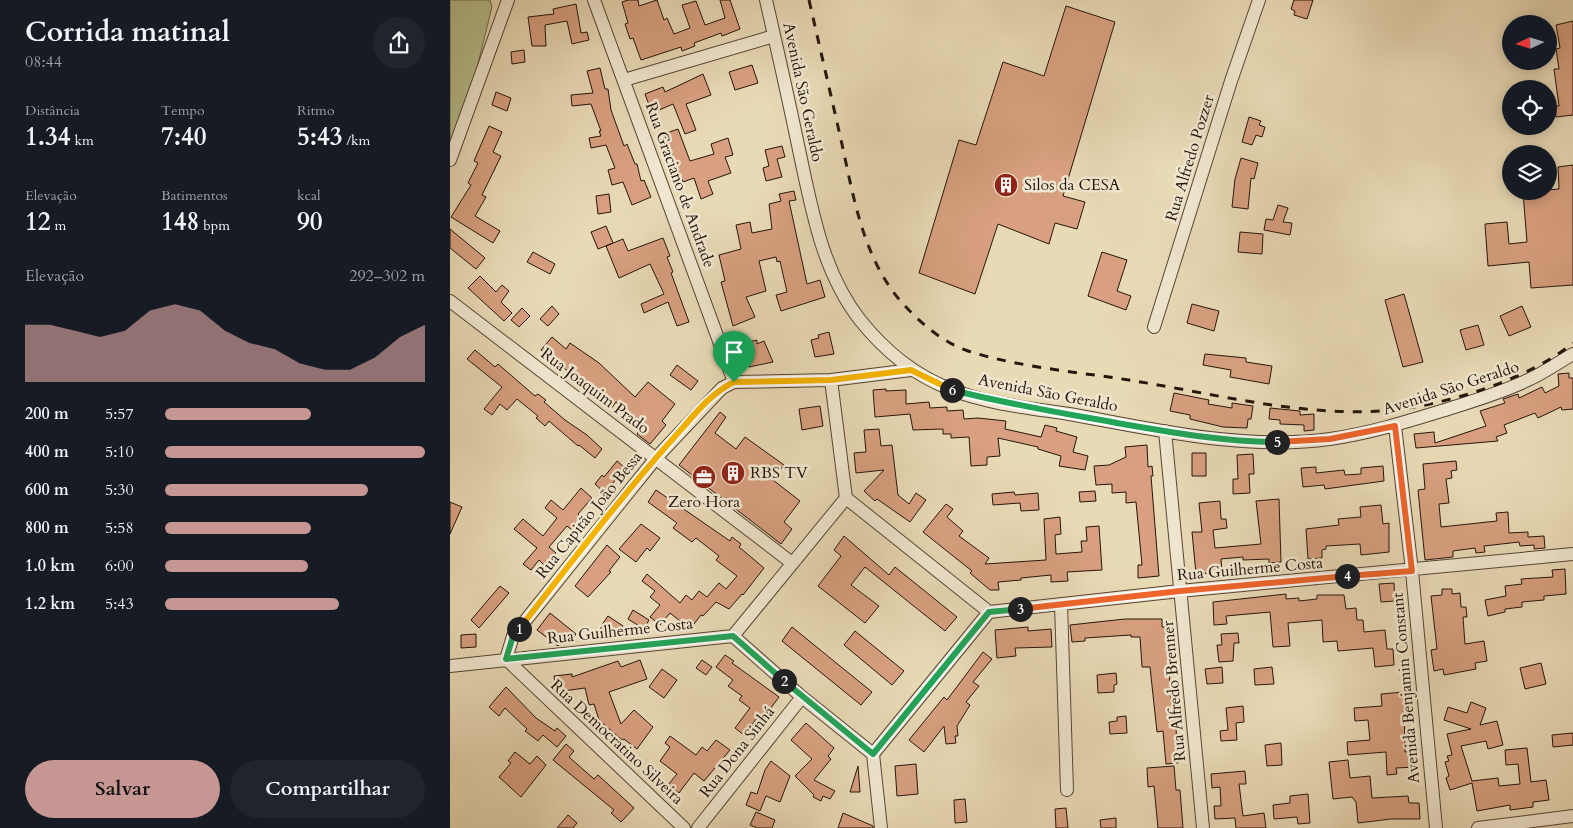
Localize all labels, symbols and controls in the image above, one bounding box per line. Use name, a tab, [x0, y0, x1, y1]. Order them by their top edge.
text: Corrida matinal	[25, 13, 230, 51]
north arrow	[1502, 15, 1558, 70]
map controls	[1502, 15, 1557, 200]
button: share	[373, 17, 425, 69]
street label: Avenida São Geraldo	[777, 20, 829, 164]
text: 08:44	[25, 51, 62, 73]
button: locate	[1502, 80, 1557, 135]
street label: Rua Alfredo Pozzer	[1160, 92, 1220, 224]
street label: Rua Graciano de Andrade	[640, 99, 720, 271]
text: Distância	[25, 101, 80, 120]
text: Tempo	[161, 101, 204, 120]
text: Ritmo	[297, 101, 334, 120]
text: 1.34	[25, 120, 71, 154]
text: 7:40	[161, 120, 207, 154]
text: 5:43	[297, 120, 343, 154]
text: km	[71, 131, 94, 150]
text: /km	[343, 131, 370, 150]
button: layers	[1502, 145, 1557, 200]
building icon: Silos da CESA	[993, 172, 1019, 198]
place label: Silos da CESA	[1024, 174, 1121, 196]
text: Elevação	[25, 186, 77, 205]
text: Batimentos	[161, 186, 228, 205]
text: kcal	[297, 186, 321, 205]
text: 12	[25, 205, 51, 239]
text: 148	[161, 205, 199, 239]
text: 90	[297, 205, 323, 239]
text: m	[51, 216, 66, 235]
text: bpm	[199, 216, 230, 235]
text: Elevação	[25, 265, 84, 287]
text: 292–302 m	[349, 265, 425, 287]
pin	[713, 331, 755, 382]
icon: arrive	[720, 338, 748, 366]
street label: Rua Joaquim Prado	[536, 343, 654, 439]
street label: Avenida São Geraldo	[1380, 356, 1522, 420]
street label: Avenida São Geraldo	[976, 369, 1120, 417]
pin: 6	[940, 378, 964, 402]
text: 6	[949, 381, 956, 400]
text: 200 m	[25, 403, 69, 425]
text: 5:57	[105, 403, 134, 425]
pin: 5	[1264, 430, 1290, 454]
text: 5	[1274, 433, 1281, 452]
text: 400 m	[25, 441, 69, 463]
text: 5:10	[105, 441, 134, 463]
street label: Rua Capitão João Bessa	[531, 447, 647, 583]
building icon: RBS TV	[720, 460, 746, 486]
place label: RBS TV	[750, 462, 808, 484]
office icon: Zero Hora	[691, 464, 717, 490]
text: 600 m	[25, 479, 69, 501]
text: 5:30	[105, 479, 134, 501]
place label: Zero Hora	[668, 491, 740, 513]
text: 800 m	[25, 517, 69, 539]
text: 5:58	[105, 517, 134, 539]
street label: Rua Guilherme Costa	[1176, 552, 1324, 586]
text: 1.0 km	[25, 555, 75, 577]
text: 6:00	[105, 555, 134, 577]
pin: 4	[1334, 564, 1360, 588]
text: 4	[1344, 567, 1351, 586]
street label: Avenida Benjamin Constant	[1387, 592, 1425, 784]
text: 1.2 km	[25, 593, 75, 615]
text: 5:43	[105, 593, 134, 615]
pin: 3	[1008, 596, 1032, 622]
text: 3	[1017, 600, 1024, 619]
street label: Rua Guilherme Costa	[546, 612, 694, 650]
pin: 1	[506, 616, 532, 642]
text: 1	[516, 620, 523, 639]
street label: Rua Alfredo Brenner	[1157, 620, 1191, 762]
pin: 2	[772, 668, 796, 694]
text: 2	[781, 672, 788, 691]
street label: Rua Democratino Silveira	[546, 674, 688, 810]
street label: Rua Dona Sinhá	[694, 702, 780, 802]
button: Salvar	[25, 760, 220, 818]
button: Compartilhar	[230, 760, 425, 818]

